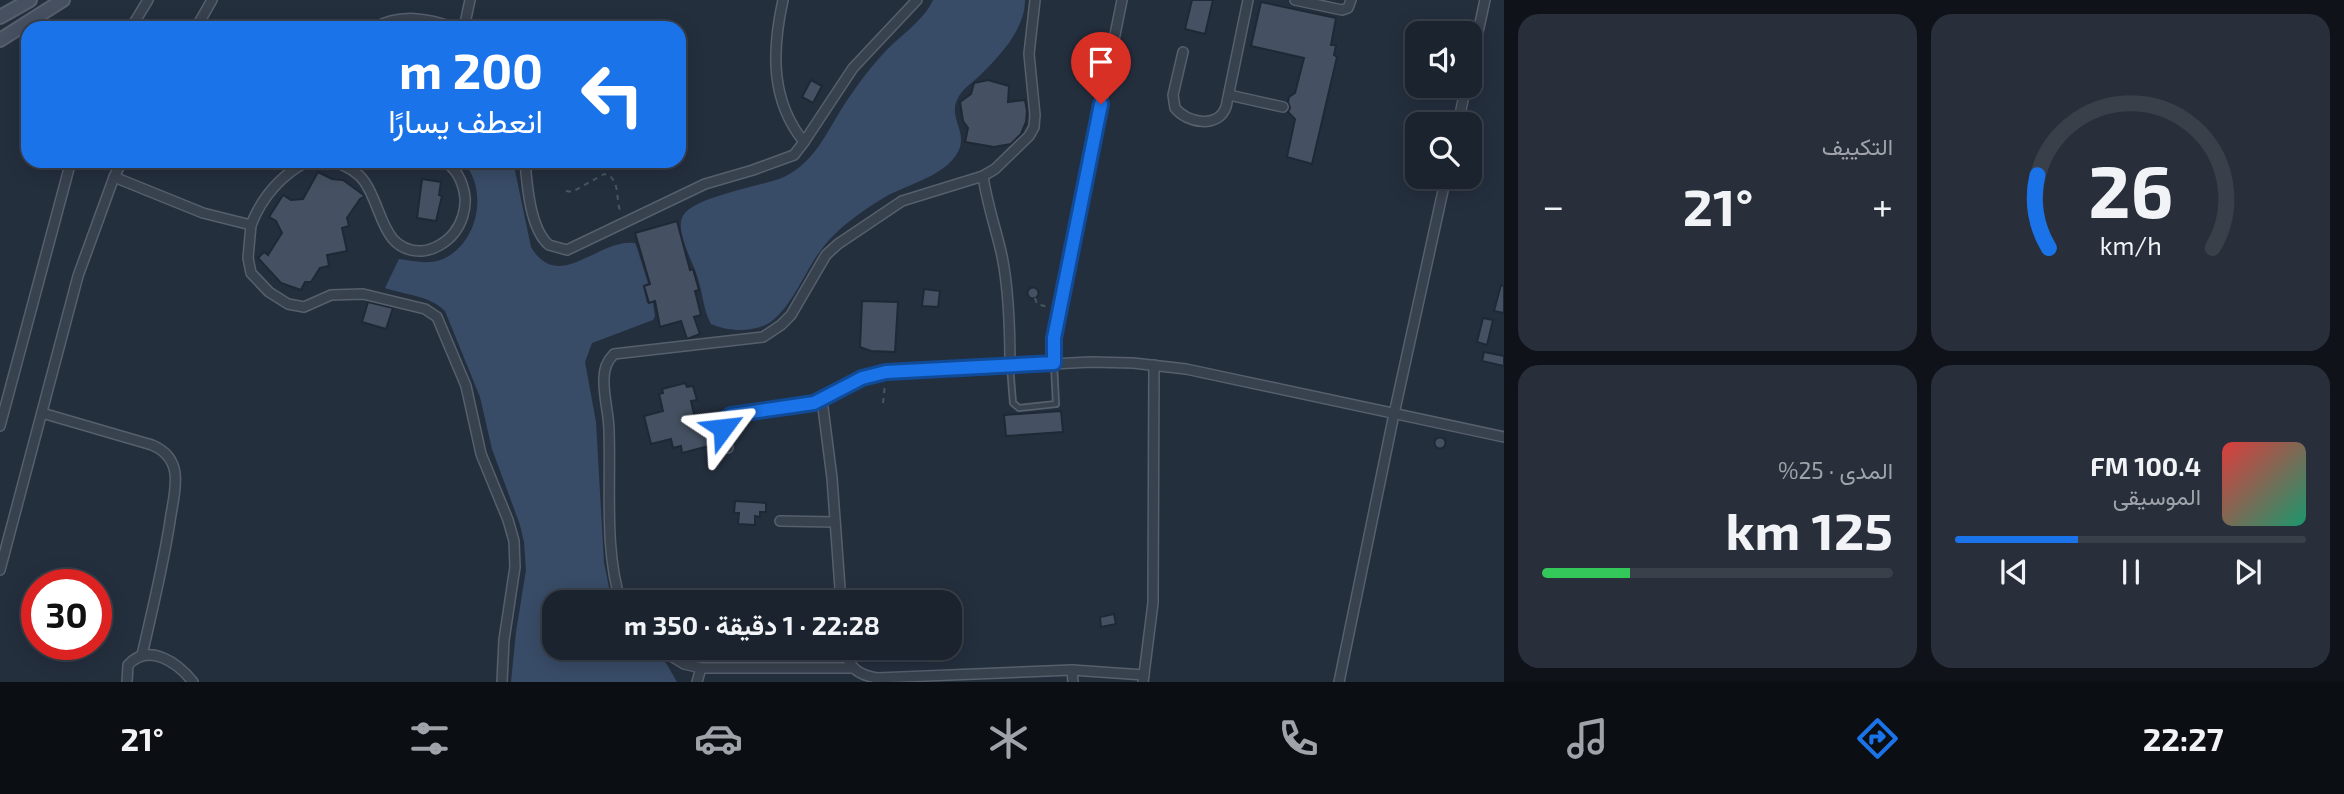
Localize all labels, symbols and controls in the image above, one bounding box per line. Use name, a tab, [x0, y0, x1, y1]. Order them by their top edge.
map controls	[1405, 21, 1482, 189]
button: sound	[1405, 21, 1482, 98]
pin	[1071, 32, 1131, 104]
text: 200 m	[399, 40, 543, 99]
icon: arrive	[1082, 43, 1120, 81]
icon: left	[567, 49, 658, 140]
text: انعطف يسارًا	[388, 101, 543, 139]
button: search	[1405, 112, 1482, 189]
text: التكييف	[1822, 132, 1893, 160]
text: 26	[2088, 146, 2173, 234]
text: 21°	[1683, 174, 1753, 236]
text: −	[1542, 182, 1564, 228]
text: +	[1872, 182, 1893, 228]
text: km/h	[2099, 230, 2162, 260]
position arrow	[686, 391, 760, 465]
text: 100.4 FM	[2090, 450, 2201, 481]
text: المدى · 25%	[1778, 456, 1893, 484]
text: الموسيقى	[2113, 482, 2201, 510]
text: 125 km	[1725, 498, 1893, 560]
icon: previous	[1995, 553, 2033, 591]
icon: pause	[2112, 553, 2150, 591]
icon: next	[2229, 553, 2267, 591]
speed limit sign: 30	[21, 569, 112, 660]
text: 22:28 · 1 دقيقة · 350 m	[624, 609, 880, 640]
icon: filters	[405, 714, 454, 763]
icon: car	[694, 714, 743, 763]
icon: climate	[984, 714, 1033, 763]
icon: phone	[1274, 714, 1323, 763]
icon: music	[1563, 714, 1612, 763]
icon: directions	[1853, 714, 1902, 763]
text: 21°	[120, 719, 164, 757]
text: 22:27	[2143, 719, 2224, 757]

